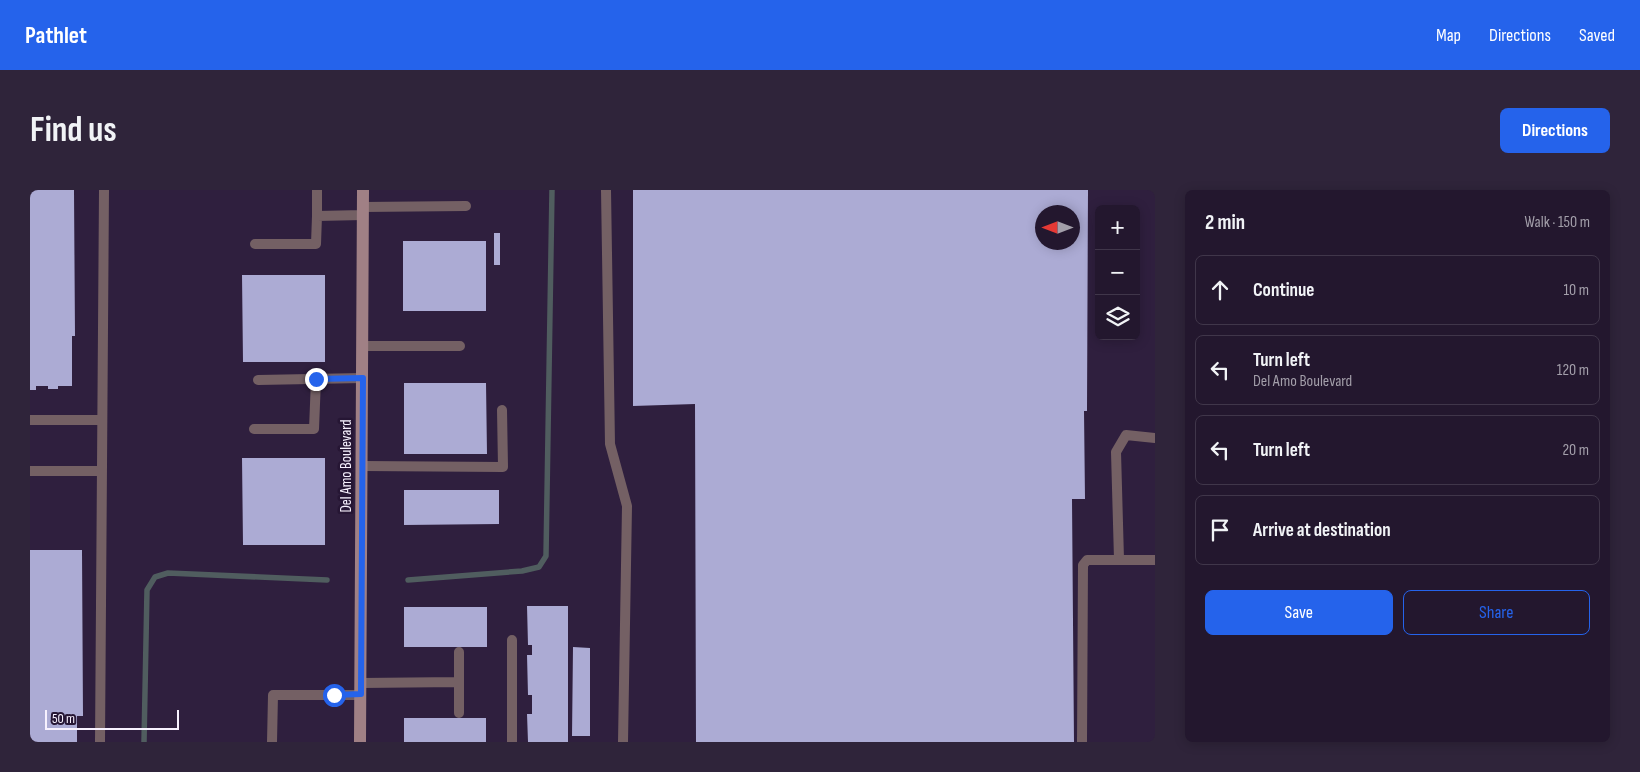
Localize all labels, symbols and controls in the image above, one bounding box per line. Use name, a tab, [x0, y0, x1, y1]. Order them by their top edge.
text: Pathlet	[25, 21, 87, 50]
text: Map	[1436, 25, 1461, 46]
text: Directions	[1489, 25, 1551, 46]
text: Saved	[1579, 25, 1615, 46]
button: Directions	[1500, 108, 1610, 153]
text: Find us	[30, 109, 117, 152]
north arrow	[1035, 205, 1080, 250]
map controls	[1095, 205, 1140, 340]
button: +	[1095, 205, 1140, 250]
text: 2 min	[1205, 210, 1245, 235]
text: Walk · 150 m	[1525, 213, 1590, 232]
button: −	[1095, 250, 1140, 295]
icon: ahead	[1206, 276, 1234, 304]
text: Continue	[1253, 279, 1314, 302]
text: 10 m	[1563, 281, 1589, 300]
button: layers	[1095, 295, 1140, 340]
text: Turn left	[1253, 349, 1310, 372]
icon: left	[1206, 356, 1234, 384]
text: 120 m	[1557, 361, 1589, 380]
route end	[305, 368, 328, 391]
text: Del Amo Boulevard	[1253, 372, 1352, 391]
street label: Del Amo Boulevard	[337, 419, 356, 513]
icon: left	[1206, 436, 1234, 464]
text: Turn left	[1253, 439, 1310, 462]
text: 20 m	[1562, 441, 1589, 460]
icon: arrive	[1206, 516, 1234, 544]
text: Arrive at destination	[1253, 519, 1391, 542]
button: Save	[1205, 590, 1393, 635]
button: Share	[1403, 590, 1590, 635]
route start	[323, 684, 346, 707]
scale bar	[45, 707, 179, 730]
text: 50 m	[52, 710, 75, 727]

